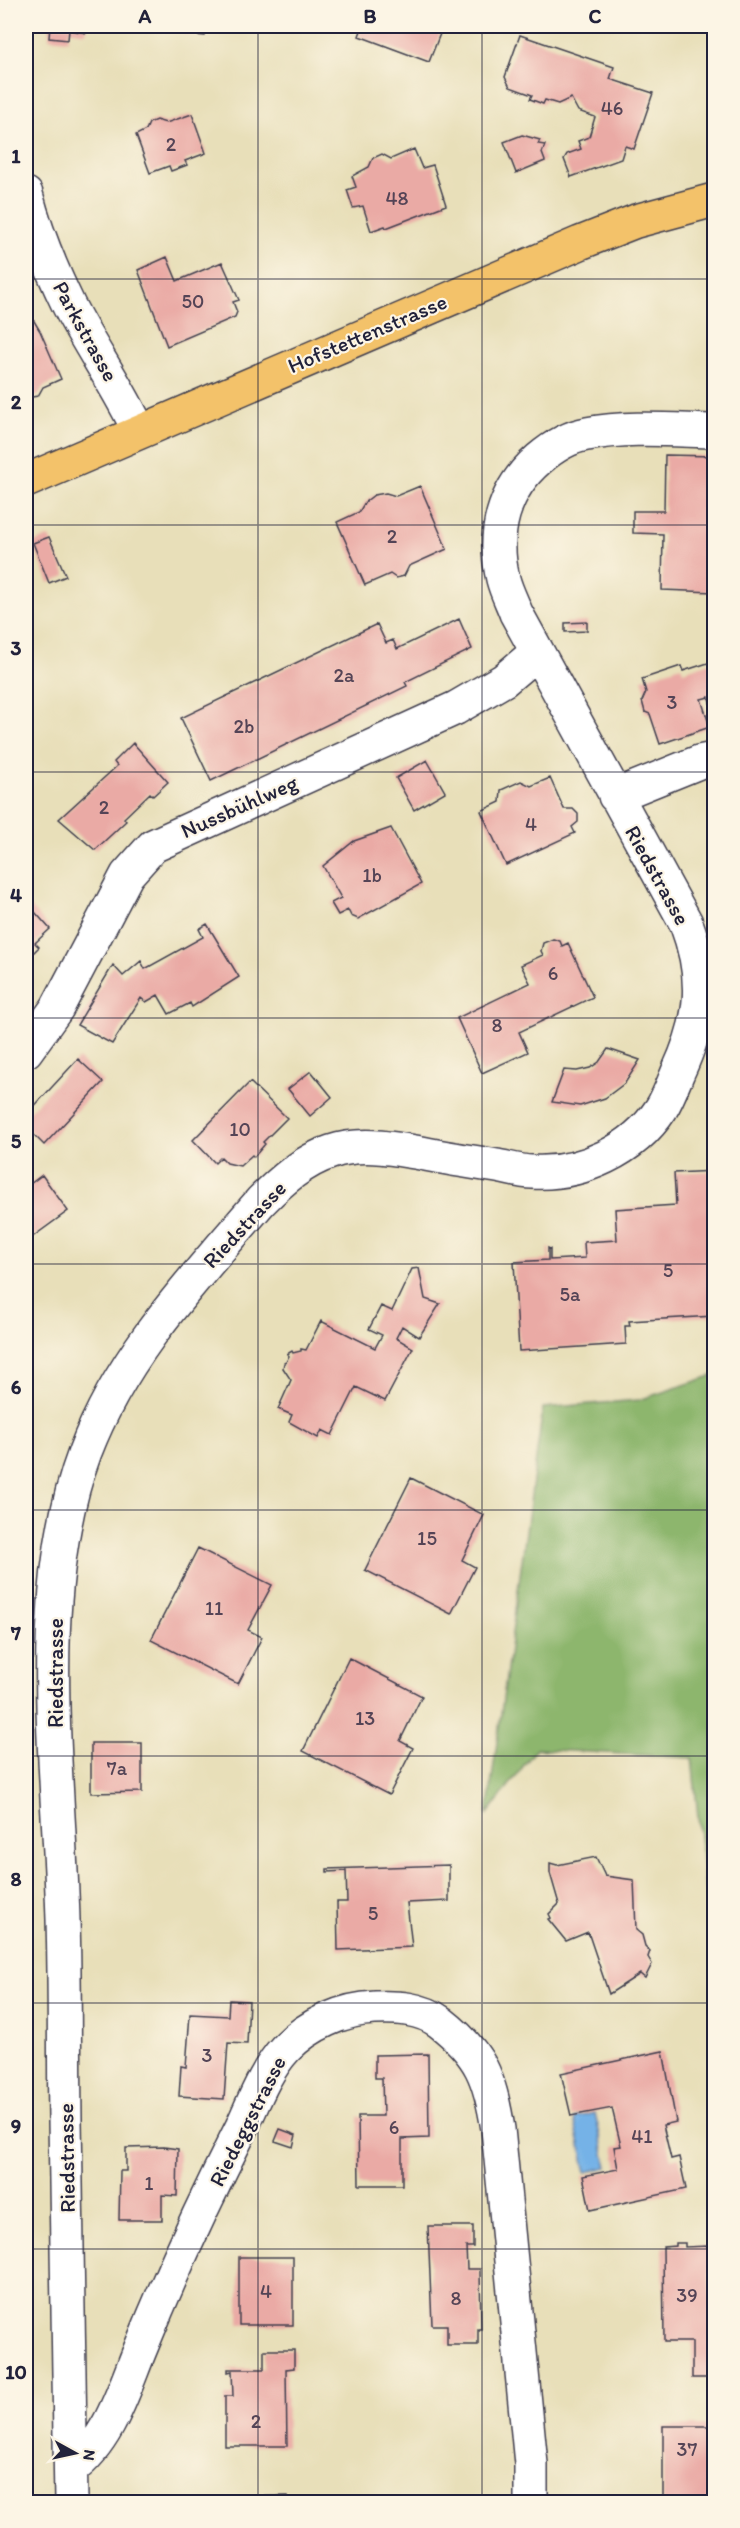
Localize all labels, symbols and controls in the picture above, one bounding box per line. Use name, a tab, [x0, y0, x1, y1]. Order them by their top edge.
text: A	[138, 4, 152, 28]
text: B	[364, 4, 377, 28]
text: C	[589, 4, 602, 28]
house number: 46	[601, 96, 623, 120]
house number: 2	[166, 132, 177, 156]
text: 1	[11, 144, 21, 168]
house number: 48	[386, 186, 409, 210]
street label: Parkstrasse	[47, 276, 124, 386]
street label: Hofstettenstrasse	[284, 288, 451, 379]
house number: 50	[182, 289, 204, 313]
text: 2	[11, 390, 22, 414]
house number: 2	[387, 524, 398, 548]
text: 3	[11, 636, 22, 660]
house number: 2a	[334, 663, 355, 687]
house number: 3	[667, 690, 678, 714]
house number: 2b	[234, 714, 254, 738]
street label: Nussbühlweg	[177, 768, 302, 844]
house number: 2	[99, 795, 110, 819]
house number: 4	[525, 812, 537, 836]
street label: Riedstrasse	[619, 821, 696, 930]
house number: 1b	[362, 863, 382, 887]
text: 4	[10, 883, 22, 907]
house number: 6	[548, 961, 558, 985]
house number: 8	[492, 1013, 503, 1037]
house number: 10	[229, 1117, 251, 1141]
text: 5	[11, 1129, 22, 1153]
street label: Riedstrasse	[197, 1175, 292, 1274]
house number: 5	[663, 1258, 673, 1282]
house number: 5a	[560, 1282, 581, 1306]
text: 6	[11, 1375, 22, 1399]
house number: 15	[417, 1526, 437, 1550]
house number: 11	[205, 1596, 223, 1620]
street label: Riedstrasse	[42, 1618, 69, 1728]
text: 7	[10, 1621, 21, 1645]
house number: 13	[355, 1706, 375, 1730]
house number: 7a	[107, 1756, 128, 1780]
text: 8	[11, 1867, 22, 1891]
house number: 5	[368, 1901, 378, 1925]
house number: 3	[202, 2043, 213, 2067]
street label: Riedeggstrasse	[203, 2051, 292, 2191]
street label: Riedstrasse	[52, 2103, 81, 2213]
text: 9	[11, 2114, 21, 2138]
house number: 6	[389, 2115, 399, 2139]
house number: 41	[631, 2124, 653, 2148]
house number: 1	[144, 2171, 154, 2195]
house number: 4	[260, 2279, 272, 2303]
house number: 39	[676, 2283, 698, 2307]
house number: 8	[451, 2286, 462, 2310]
text: 10	[5, 2360, 27, 2384]
house number: 2	[251, 2409, 262, 2433]
north arrow	[45, 2423, 105, 2483]
house number: 37	[677, 2437, 697, 2461]
text: N	[79, 2448, 100, 2462]

